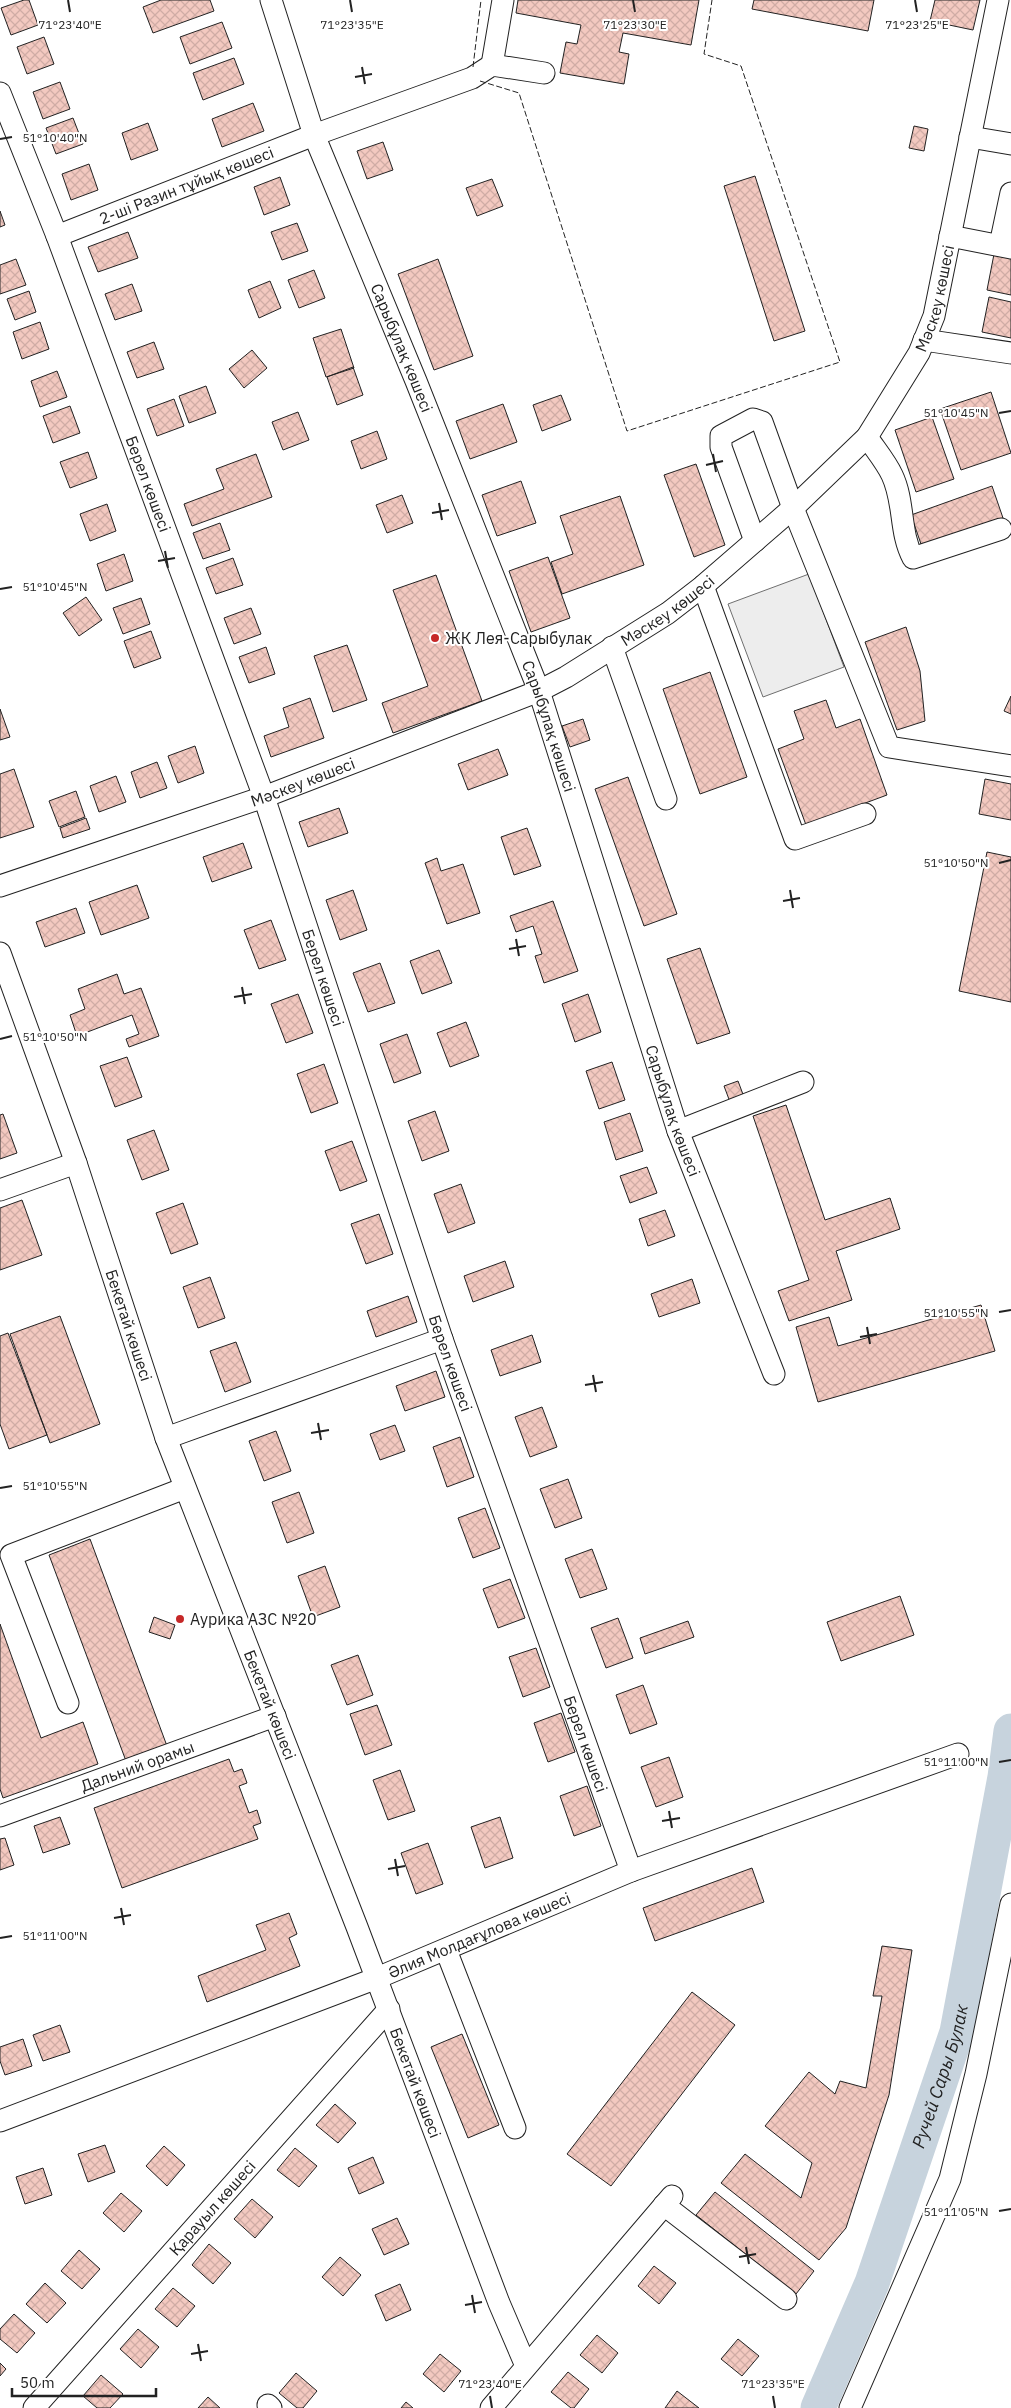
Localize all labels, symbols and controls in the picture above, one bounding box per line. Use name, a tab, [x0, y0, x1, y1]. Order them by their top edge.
text: 71°23'40"E	[38, 17, 102, 32]
text: 71°23'35"E	[320, 17, 384, 32]
text: 71°23'30"E	[603, 17, 667, 32]
text: 71°23'25"E	[885, 17, 949, 32]
text: 51°10'40"N	[22, 130, 88, 145]
street label: 2-ші Разин тұйық көшесі	[96, 142, 276, 228]
street label: Мәскеу көшесі	[911, 243, 958, 355]
street label: Сарыбұлақ көшесі	[367, 280, 437, 415]
text: 51°10'45"N	[923, 405, 989, 420]
street label: Берел көшесі	[122, 433, 175, 535]
street label: Мәскеу көшесі	[617, 571, 718, 650]
text: 51°10'45"N	[22, 579, 88, 594]
place label: ЖК Лея-Сарыбулак	[445, 628, 593, 648]
marker: ЖК Лея-Сарыбулак	[429, 632, 441, 644]
street label: Сарыбұлақ көшесі	[518, 657, 580, 794]
street label: Мәскеу көшесі	[248, 753, 358, 811]
text: 51°10'50"N	[923, 855, 989, 870]
street label: Берел көшесі	[298, 926, 349, 1029]
text: 51°10'50"N	[22, 1029, 88, 1044]
street label: Сарыбұлақ көшесі	[641, 1043, 705, 1179]
street label: Бекетай көшесі	[101, 1267, 157, 1384]
text: 51°10'55"N	[923, 1305, 989, 1320]
street label: Берел көшесі	[425, 1312, 477, 1414]
text: 51°10'55"N	[22, 1478, 88, 1493]
place label: Аурика АЗС №20	[190, 1609, 317, 1629]
marker: Аурика АЗС №20	[174, 1613, 186, 1625]
street label: Бекетай көшесі	[240, 1647, 301, 1763]
street label: Берел көшесі	[559, 1693, 612, 1795]
street label: Дальний орамы	[78, 1736, 197, 1796]
text: 51°11'00"N	[923, 1754, 989, 1769]
street label: Әлия Молдағұлова көшесі	[385, 1888, 574, 1982]
text: 51°11'00"N	[22, 1928, 88, 1943]
water label: Ручей Сары Булак	[907, 2002, 973, 2151]
street label: Бекетай көшесі	[386, 2025, 446, 2141]
street label: Қарауыл көшесі	[165, 2156, 260, 2259]
text: 51°11'05"N	[923, 2204, 989, 2219]
scale bar	[12, 2366, 156, 2398]
text: 50 m	[20, 2373, 55, 2392]
text: 71°23'40"E	[458, 2376, 522, 2391]
text: 71°23'35"E	[741, 2376, 805, 2391]

